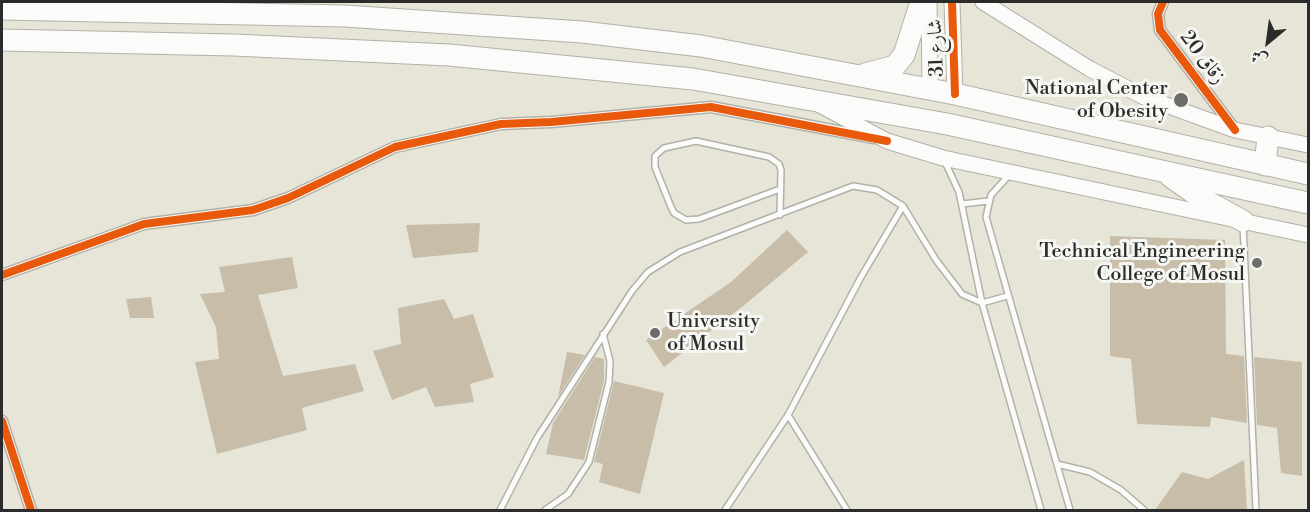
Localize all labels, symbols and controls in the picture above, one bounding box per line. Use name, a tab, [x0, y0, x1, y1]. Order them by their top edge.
north arrow	[1238, 12, 1298, 72]
street label: شارع 31	[924, 19, 950, 77]
street label: زقاق 20	[1174, 26, 1230, 90]
text: ش	[1247, 45, 1271, 70]
place label: National Center of Obesity	[1025, 77, 1168, 124]
marker: National Center of Obesity	[1172, 91, 1190, 109]
place label: Technical Engineering College of Mosul	[1039, 240, 1245, 287]
marker: Technical Engineering College of Mosul	[1250, 256, 1264, 270]
place label: University of Mosul	[667, 310, 760, 357]
marker: University of Mosul	[648, 326, 662, 340]

